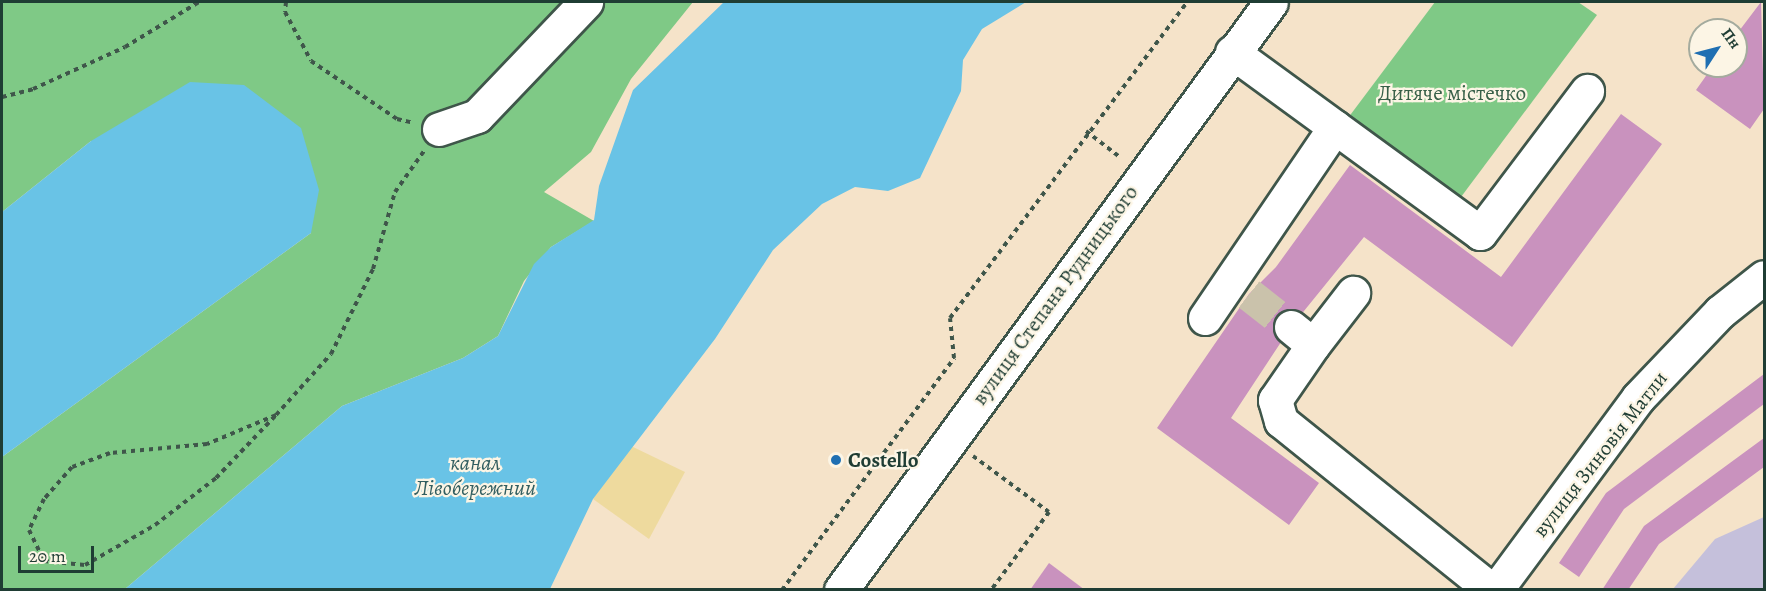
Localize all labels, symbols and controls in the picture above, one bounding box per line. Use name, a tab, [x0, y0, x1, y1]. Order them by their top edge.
north arrow	[1688, 18, 1748, 78]
text: Пн	[1716, 24, 1746, 54]
park label: Дитяче містечко	[1378, 80, 1526, 106]
street label: вулиця Степана Рудницького	[967, 180, 1143, 410]
street label: вулиця Зиновія Матли	[1527, 366, 1673, 542]
place label: Costello	[848, 447, 918, 473]
water label: канал Лівобережний	[414, 450, 536, 502]
marker: Costello	[829, 453, 843, 467]
scale bar	[21, 534, 98, 572]
text: 20 m	[29, 544, 66, 568]

